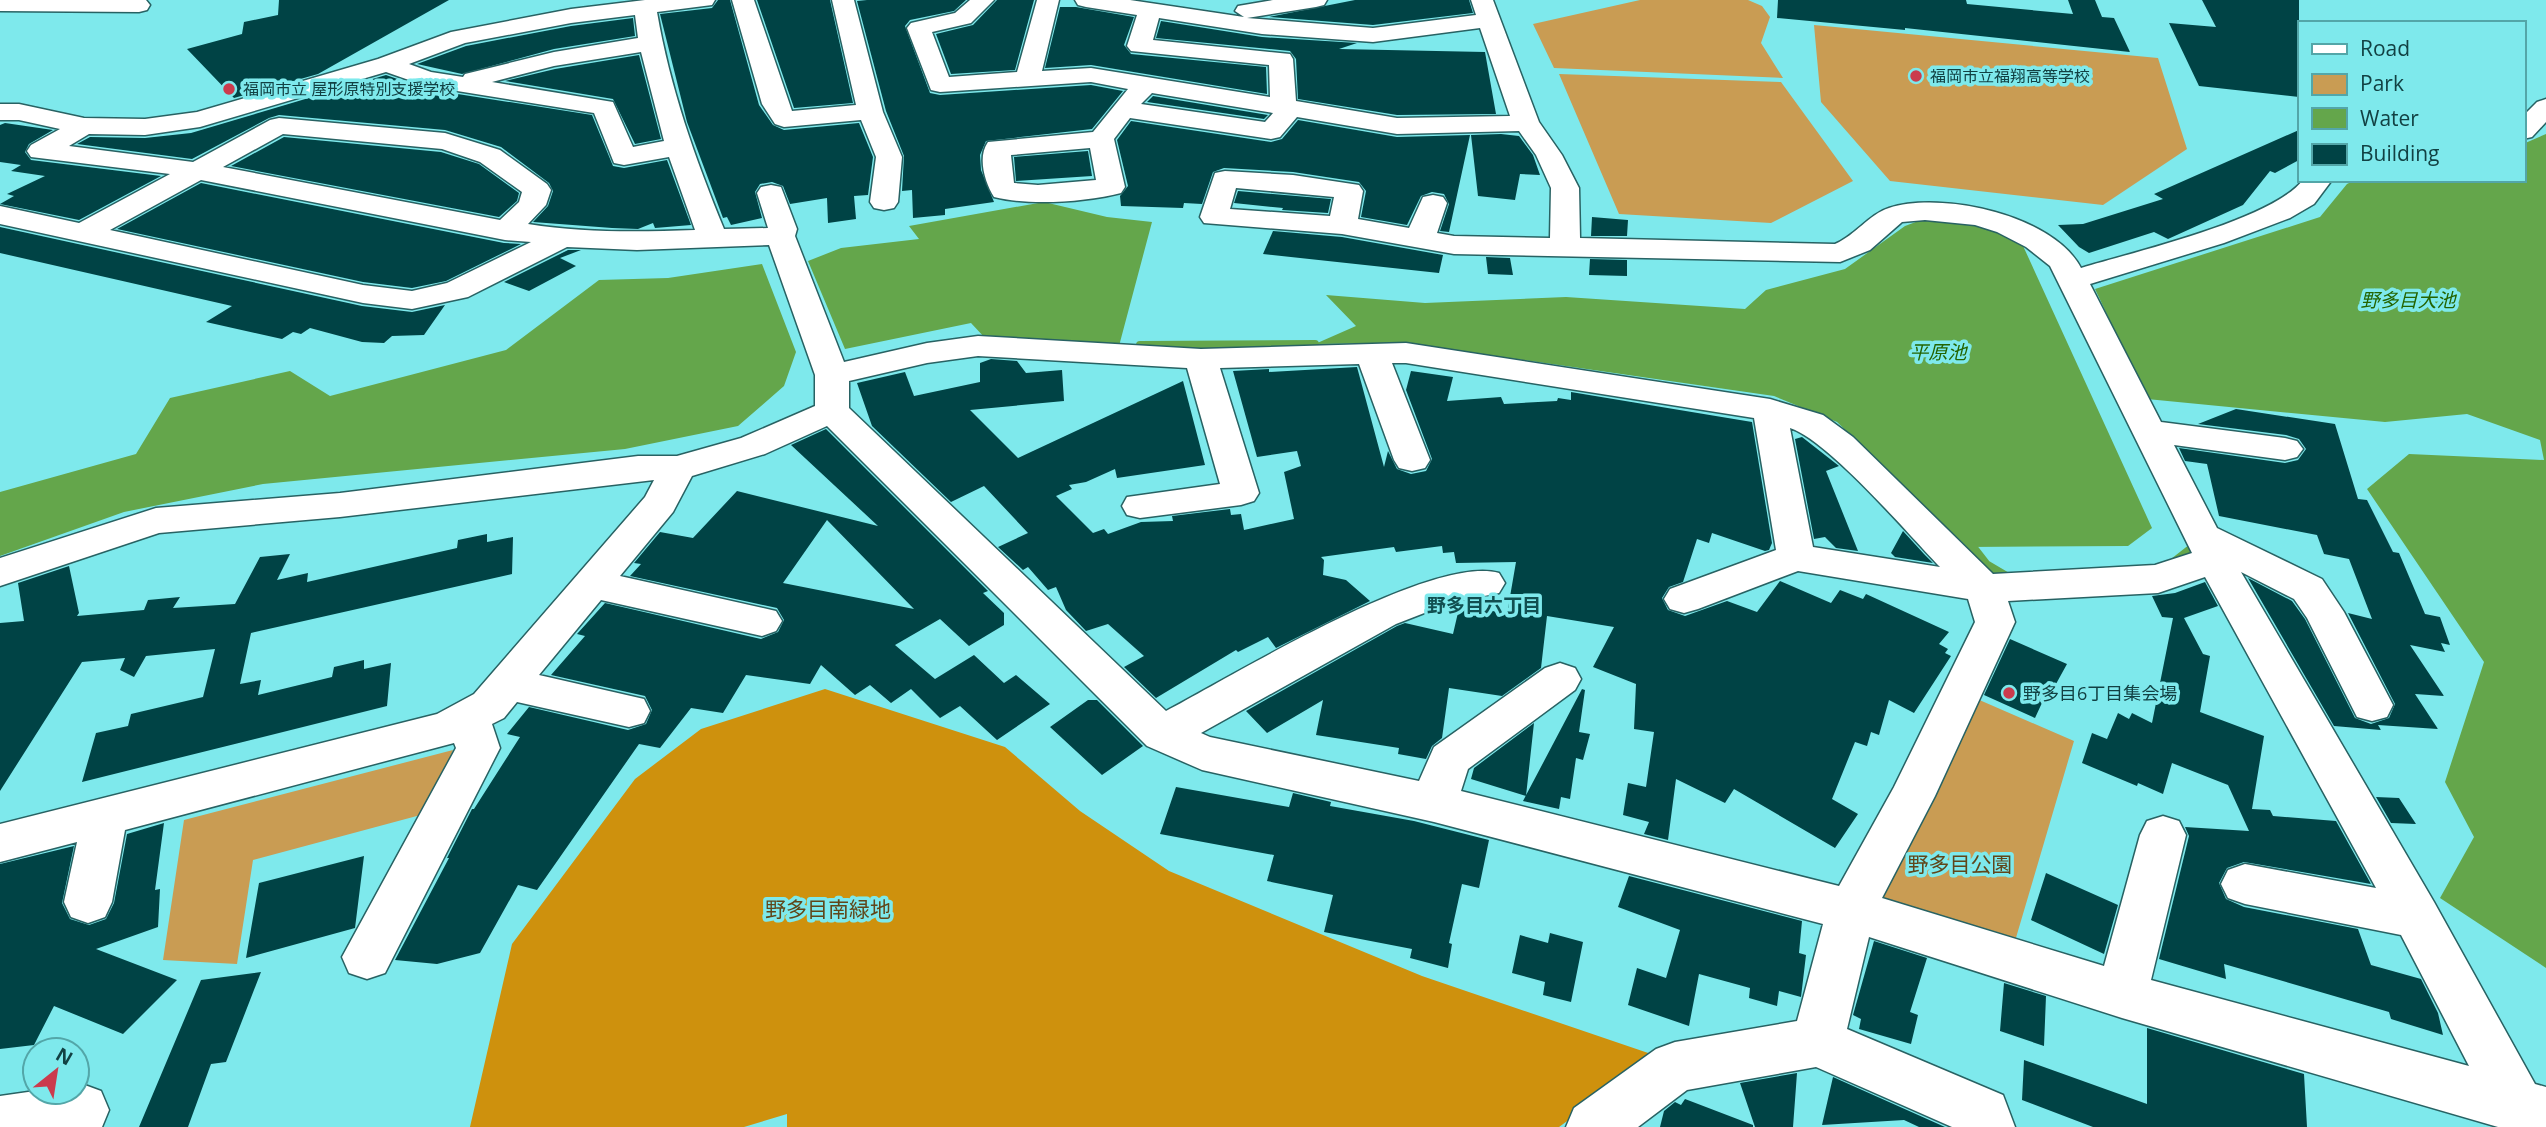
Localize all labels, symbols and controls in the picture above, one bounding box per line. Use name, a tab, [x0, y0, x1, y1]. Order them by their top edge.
legend	[2298, 21, 2525, 182]
text: Road	[2360, 34, 2410, 62]
place label: 福岡市立福翔高等学校	[1930, 65, 2090, 87]
marker: 福岡市立福翔高等学校	[1908, 68, 1924, 84]
text: Park	[2360, 69, 2404, 97]
place label: 福岡市立 屋形原特別支援学校	[243, 78, 455, 100]
marker: 福岡市立 屋形原特別支援学校	[221, 81, 237, 97]
text: Water	[2360, 104, 2419, 132]
text: Building	[2360, 139, 2439, 167]
water label: 野多目大池	[2360, 287, 2457, 313]
water label: 平原池	[1909, 339, 1968, 365]
district label: 野多目六丁目	[1427, 592, 1541, 618]
place label: 野多目6丁目集会場	[2023, 681, 2177, 705]
marker: 野多目6丁目集会場	[2001, 685, 2017, 701]
park label: 野多目公園	[1908, 850, 2013, 878]
park label: 野多目南緑地	[765, 895, 891, 923]
north arrow	[21, 1036, 91, 1106]
text: N	[51, 1041, 78, 1071]

